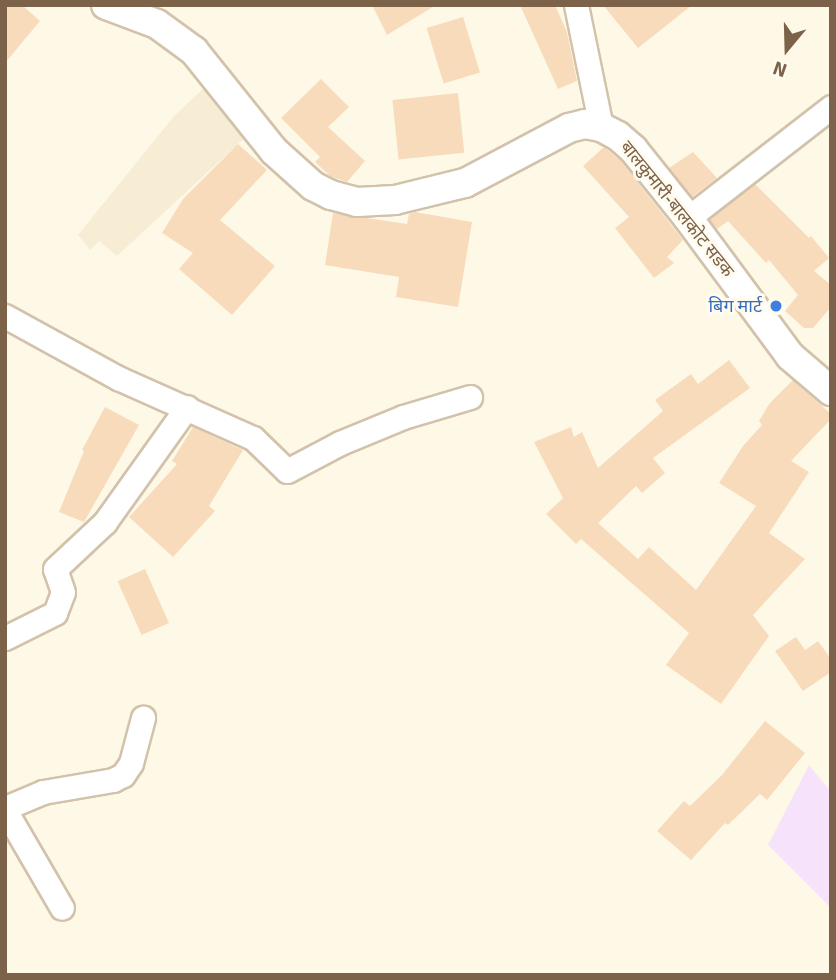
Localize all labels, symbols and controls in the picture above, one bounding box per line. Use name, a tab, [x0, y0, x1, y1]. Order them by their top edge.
north arrow	[752, 14, 822, 84]
text: N	[770, 55, 790, 82]
street label: बालकुमारी-बालकोट सडक	[615, 137, 739, 281]
place label: बिग मार्ट	[708, 295, 762, 317]
marker: बिग मार्ट	[768, 298, 784, 314]

